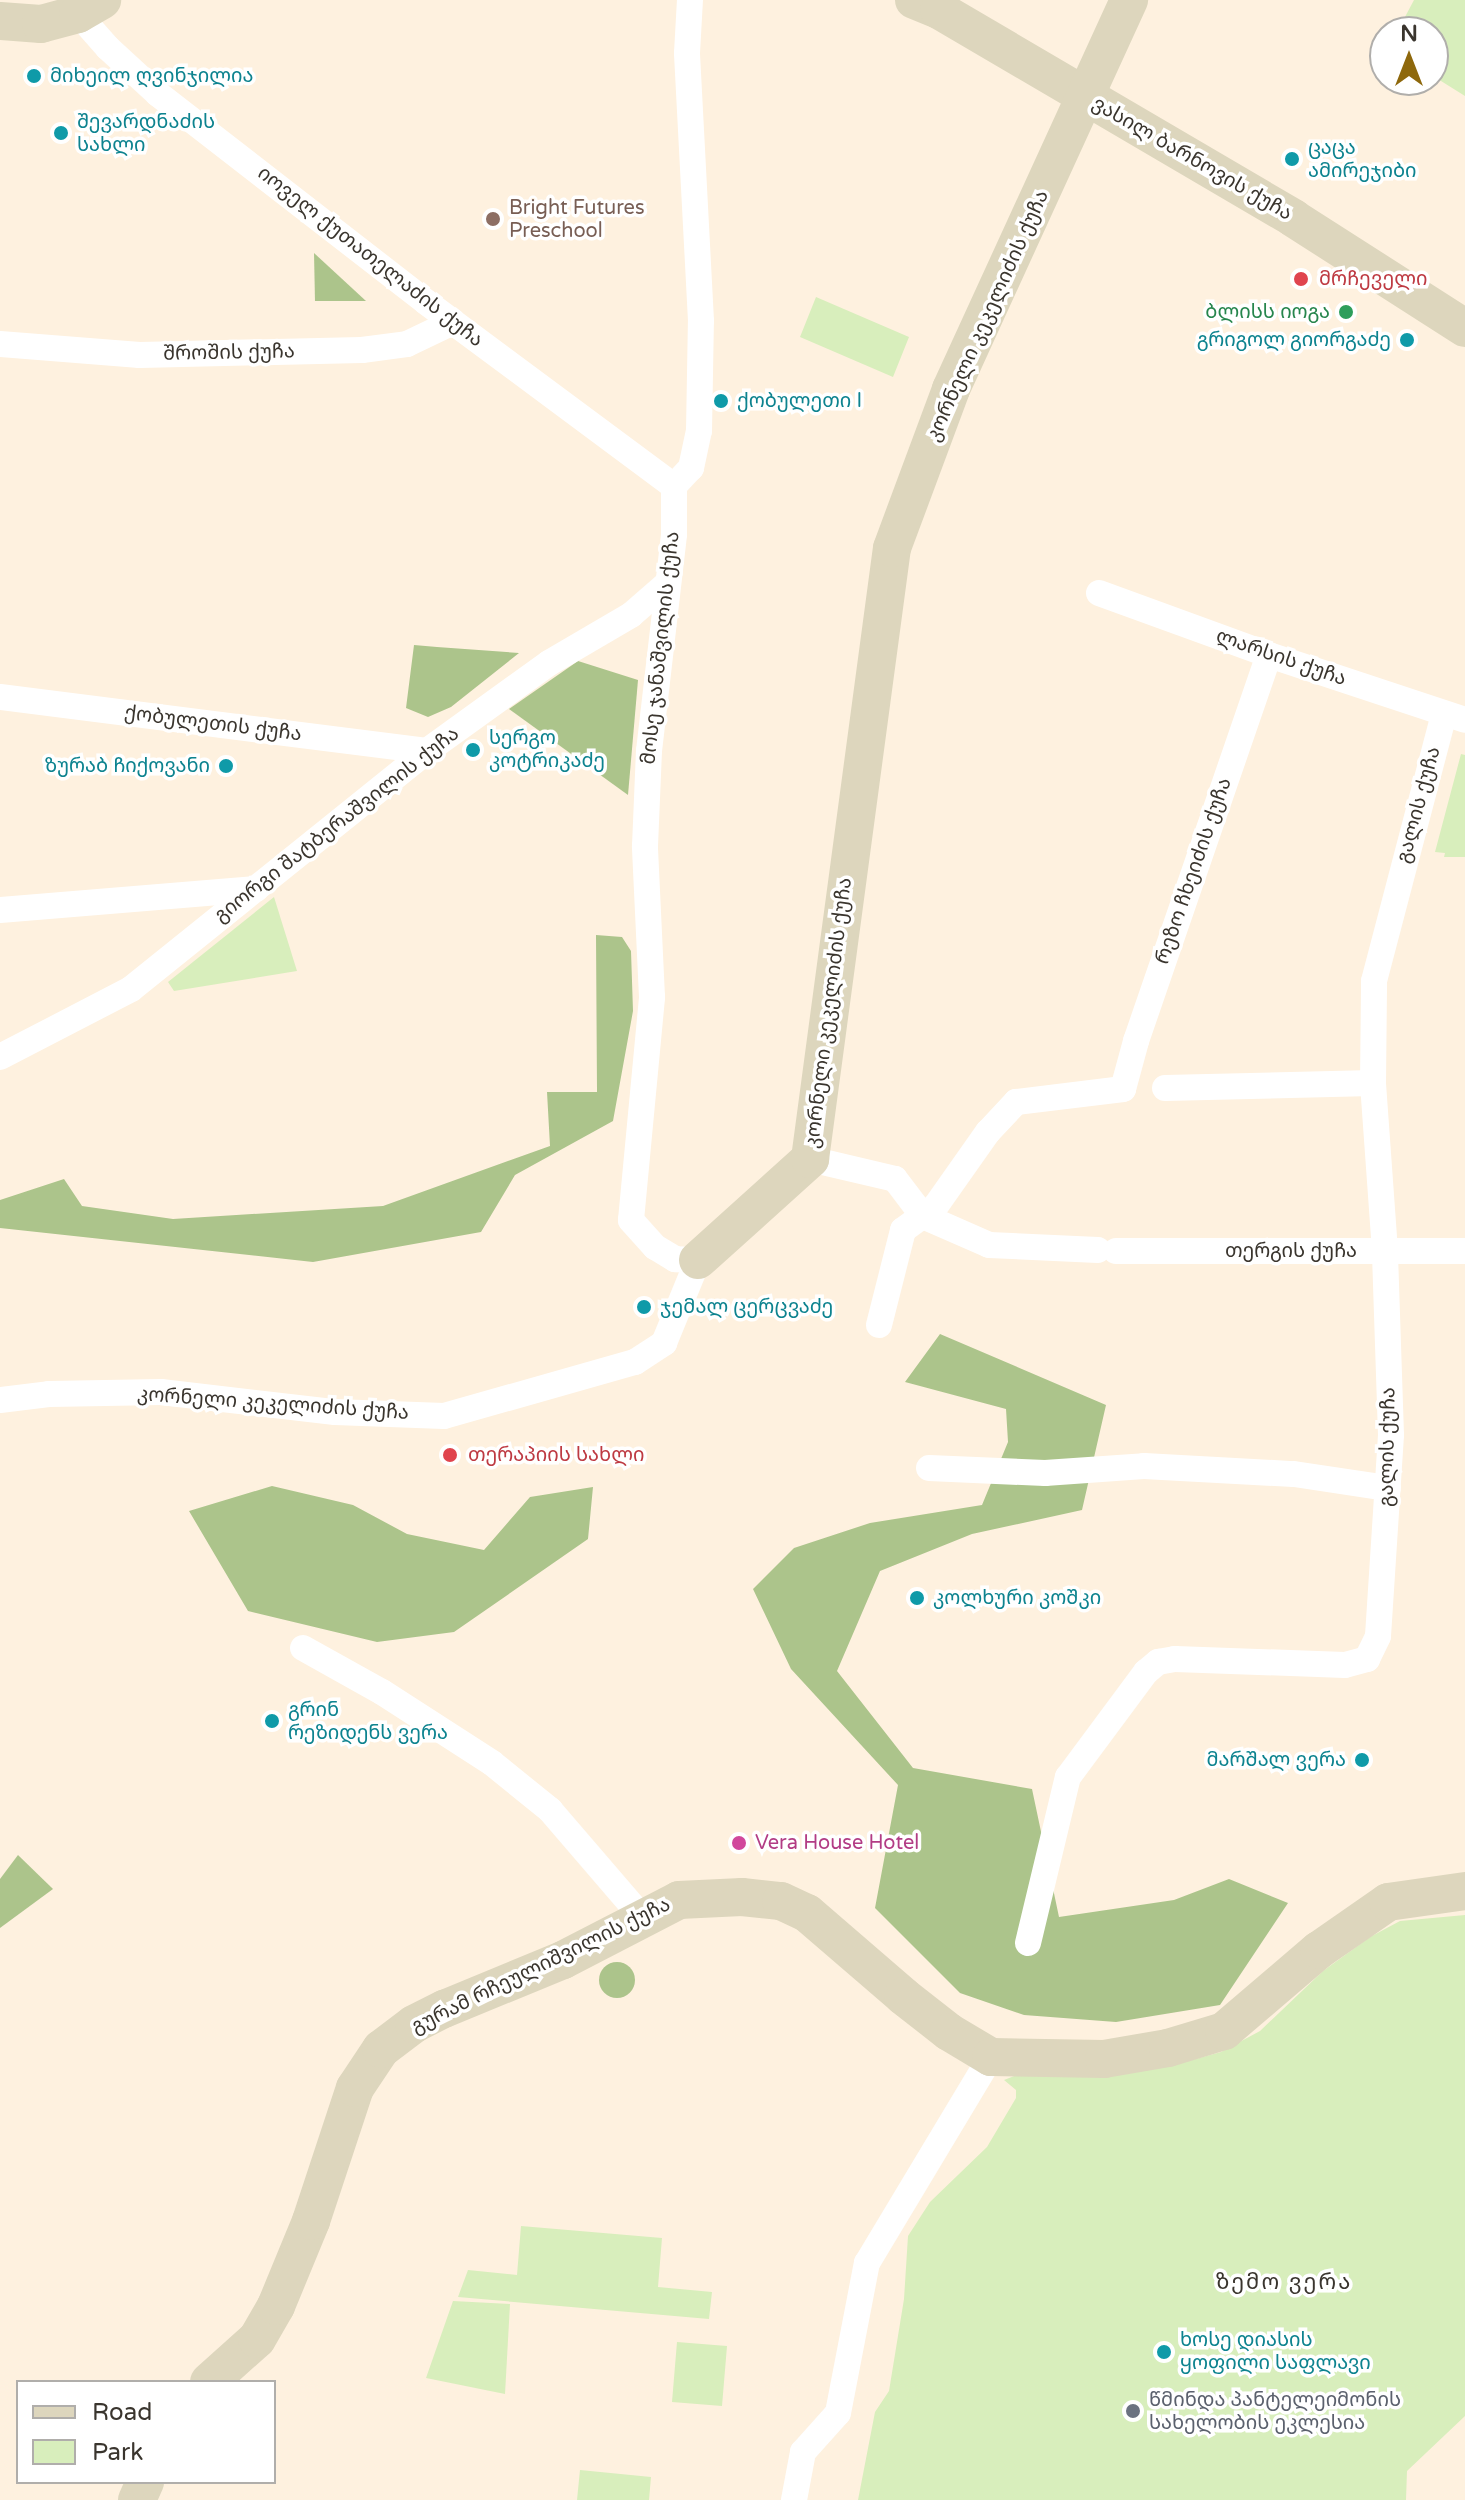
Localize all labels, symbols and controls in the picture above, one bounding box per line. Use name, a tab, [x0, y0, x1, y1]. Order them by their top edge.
north arrow	[1369, 16, 1449, 96]
text: N	[1400, 21, 1418, 47]
place label: მიხეილ ღვინჯილია	[50, 64, 253, 88]
marker: მიხეილ ღვინჯილია	[25, 67, 43, 85]
street label: ვასილ ბარნოვის ქუჩა	[1088, 92, 1296, 226]
place label: შევარდნაძის სახლი	[77, 110, 215, 157]
marker: შევარდნაძის სახლი	[52, 124, 70, 142]
place label: ცაცა ამირეჯიბი	[1308, 136, 1417, 183]
marker: ცაცა ამირეჯიბი	[1283, 150, 1301, 168]
street label: იოველ ქუთათელაძის ქუჩა	[252, 161, 488, 353]
street label: კორნელი კეკელიძის ქუჩა	[922, 187, 1054, 445]
place label: Bright Futures Preschool	[509, 196, 644, 243]
marker: Bright Futures Preschool	[484, 210, 502, 228]
place label: მრჩეველი	[1319, 267, 1427, 291]
marker: მრჩეველი	[1290, 268, 1312, 290]
place label: ბლისს იოგა	[1205, 300, 1330, 324]
marker: ბლისს იოგა	[1337, 303, 1355, 321]
place label: გრიგოლ გიორგაძე	[1197, 328, 1391, 352]
marker: გრიგოლ გიორგაძე	[1398, 331, 1416, 349]
street label: შროშის ქუჩა	[163, 340, 295, 366]
place label: ქობულეთი I	[737, 389, 862, 413]
marker: ქობულეთი I	[712, 392, 730, 410]
street label: მოსე ჯანაშვილის ქუჩა	[637, 530, 685, 766]
street label: ლარსის ქუჩა	[1213, 624, 1349, 692]
street label: ქობულეთის ქუჩა	[123, 701, 303, 747]
street label: გიორგი შატბერაშვილის ქუჩა	[210, 722, 464, 928]
place label: სერგო კოტრიკაძე	[489, 726, 605, 773]
marker: სერგო კოტრიკაძე	[464, 741, 482, 759]
street label: გალის ქუჩა	[1392, 744, 1446, 866]
place label: ზურაბ ჩიქოვანი	[45, 754, 210, 778]
marker: ზურაბ ჩიქოვანი	[217, 757, 235, 775]
street label: რეზო ჩხეიძის ქუჩა	[1151, 775, 1237, 967]
street label: კორნელი კეკელიძის ქუჩა	[800, 876, 858, 1150]
street label: თერგის ქუჩა	[1225, 1239, 1357, 1263]
place label: ჯემალ ცერცვაძე	[660, 1295, 833, 1319]
marker: ჯემალ ცერცვაძე	[635, 1298, 653, 1316]
street label: კორნელი კეკელიძის ქუჩა	[136, 1383, 410, 1425]
street label: გალის ქუჩა	[1375, 1387, 1401, 1507]
place label: თერაპიის სახლი	[468, 1443, 644, 1467]
marker: თერაპიის სახლი	[439, 1444, 461, 1466]
place label: კოლხური კოშკი	[933, 1586, 1101, 1610]
marker: კოლხური კოშკი	[908, 1589, 926, 1607]
place label: გრინ რეზიდენს ვერა	[288, 1698, 448, 1745]
marker: გრინ რეზიდენს ვერა	[263, 1712, 281, 1730]
place label: მარშალ ვერა	[1206, 1748, 1346, 1772]
marker: მარშალ ვერა	[1353, 1751, 1371, 1769]
place label: Vera House Hotel	[755, 1831, 919, 1855]
marker: Vera House Hotel	[730, 1834, 748, 1852]
street label: გურამ რჩეულიშვილის ქუჩა	[408, 1893, 674, 2039]
district label: ზემო ვერა	[1216, 2270, 1352, 2296]
place label: ხოსე დიასის ყოფილი საფლავი	[1180, 2328, 1371, 2375]
marker: ხოსე დიასის ყოფილი საფლავი	[1155, 2343, 1173, 2361]
legend	[16, 2380, 276, 2484]
place label: წმინდა პანტელეიმონის სახელობის ეკლესია	[1149, 2388, 1401, 2435]
text: Road	[92, 2398, 152, 2427]
marker: წმინდა პანტელეიმონის სახელობის ეკლესია	[1124, 2402, 1142, 2420]
text: Park	[92, 2438, 143, 2467]

